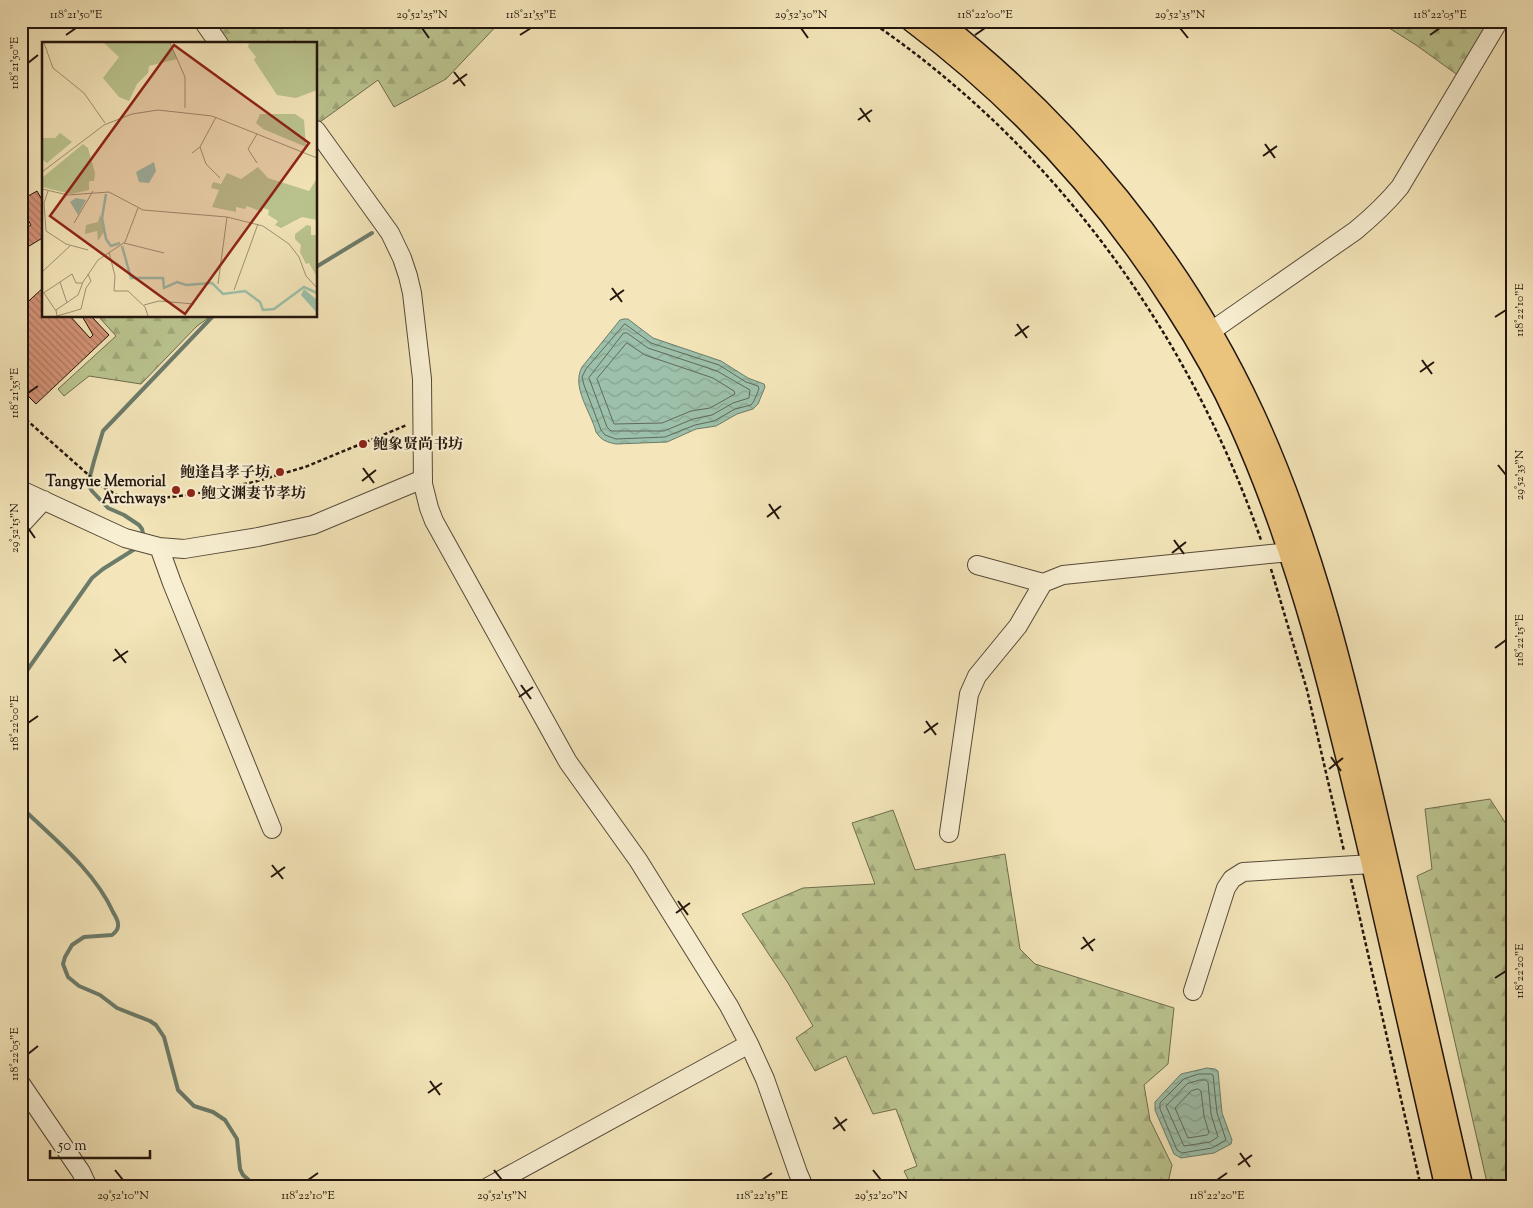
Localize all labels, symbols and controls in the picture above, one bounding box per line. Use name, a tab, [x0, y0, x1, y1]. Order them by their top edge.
text: 118°21'50"E	[50, 6, 103, 24]
text: 29°52'25"N	[396, 6, 448, 24]
text: 118°21'55"E	[506, 6, 557, 24]
text: 29°52'30"N	[775, 6, 828, 24]
text: 118°22'00"E	[957, 6, 1013, 24]
text: 29°52'35"N	[1155, 6, 1206, 24]
text: 118°22'05"E	[1413, 6, 1467, 24]
text: 118°21'50"E	[6, 36, 24, 89]
inset map	[42, 42, 318, 318]
text: 118°22'10"E	[1511, 282, 1529, 337]
text: 118°21'55"E	[6, 367, 24, 418]
place label: 鲍象贤尚书坊	[373, 435, 463, 456]
marker: 鲍象贤尚书坊	[357, 438, 369, 450]
text: 29°52'35"N	[1511, 449, 1529, 500]
place label: 鲍逢昌孝子坊	[180, 463, 270, 484]
marker: 鲍逢昌孝子坊	[274, 466, 286, 478]
place label: Tangyue Memorial Archways	[46, 472, 167, 510]
marker: Tangyue Memorial Archways	[170, 484, 182, 496]
place label: 鲍文渊妻节孝坊	[201, 484, 306, 505]
marker: 鲍文渊妻节孝坊	[185, 487, 197, 499]
text: 29°52'15"N	[6, 503, 24, 553]
text: 118°22'15"E	[1511, 613, 1529, 666]
text: 118°22'00"E	[6, 695, 24, 751]
text: 118°22'20"E	[1511, 943, 1529, 999]
text: 118°22'05"E	[6, 1027, 24, 1081]
scale bar	[50, 1128, 150, 1160]
text: 50 m	[57, 1136, 87, 1157]
text: 29°52'10"N	[97, 1187, 149, 1205]
text: 118°22'10"E	[281, 1187, 336, 1205]
text: 29°52'15"N	[477, 1187, 527, 1205]
text: 118°22'15"E	[736, 1187, 789, 1205]
text: 29°52'20"N	[854, 1187, 908, 1205]
text: 118°22'20"E	[1189, 1187, 1245, 1205]

